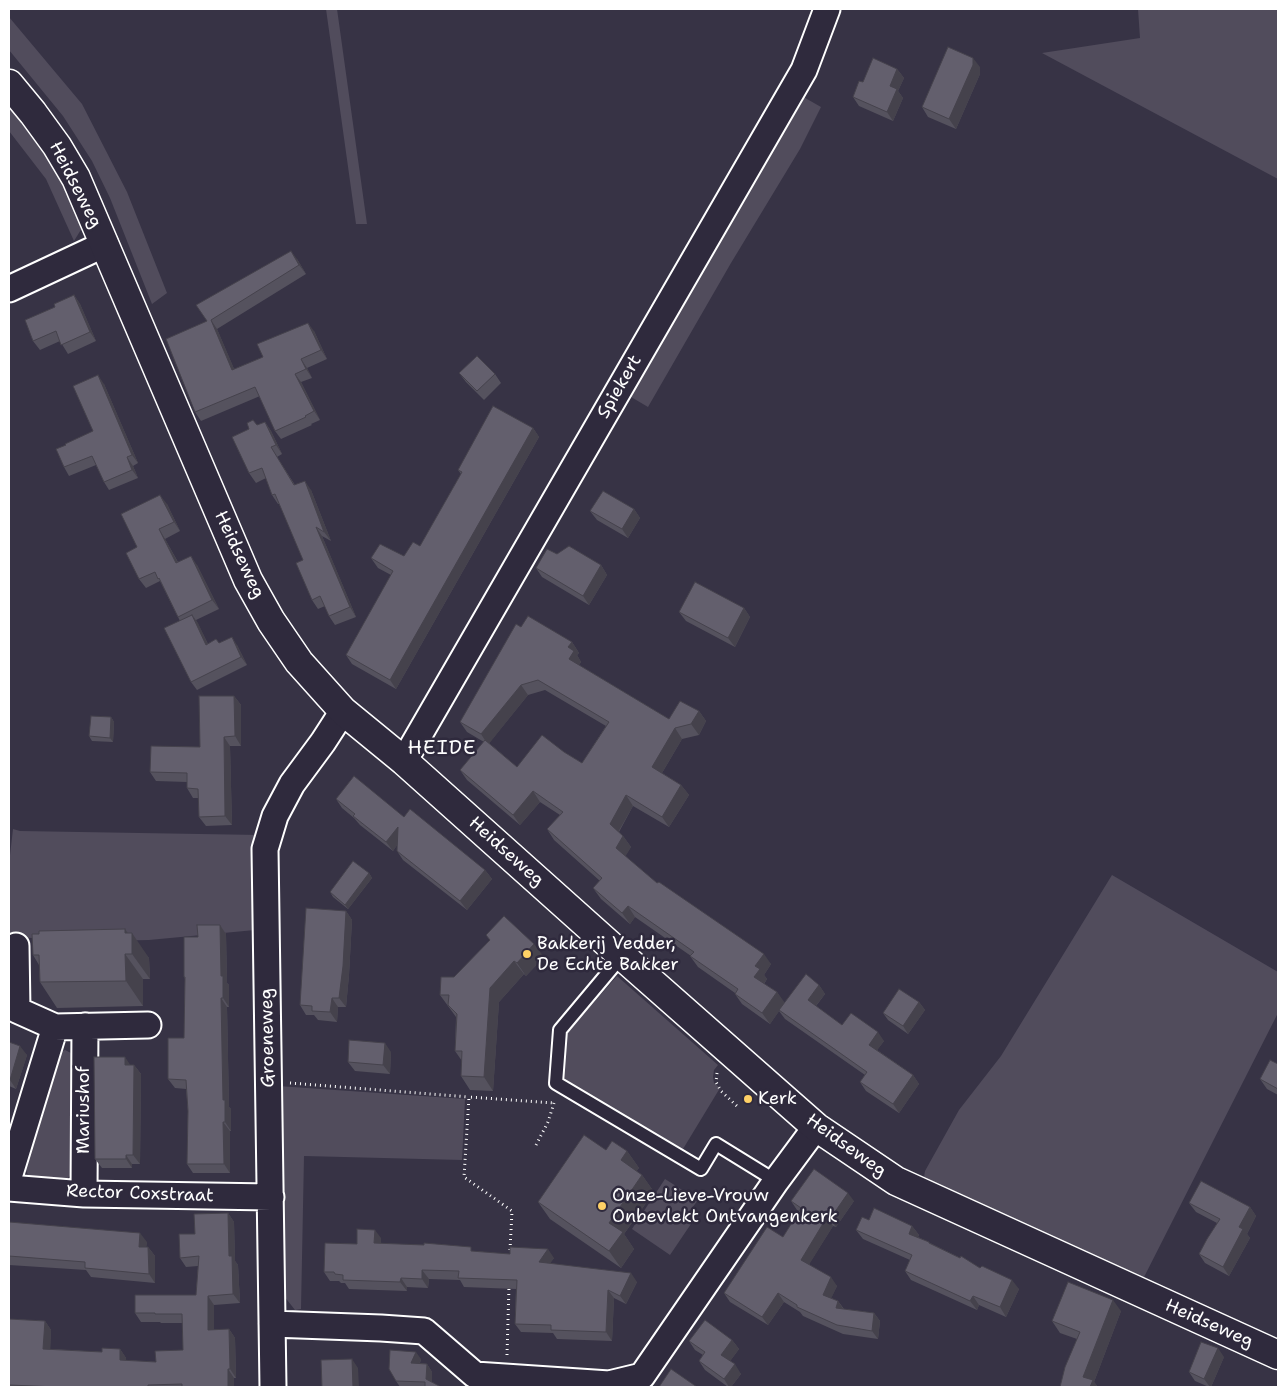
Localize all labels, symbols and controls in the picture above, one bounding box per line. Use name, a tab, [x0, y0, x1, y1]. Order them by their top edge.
street label: Heidseweg	[44, 138, 106, 232]
street label: Spiekert	[593, 351, 647, 423]
street label: Heidseweg	[209, 508, 269, 602]
district label: HEIDE	[407, 737, 477, 761]
street label: Heidseweg	[464, 812, 548, 892]
place label: Bakkerij Vedder, De Echte Bakker	[537, 933, 679, 976]
marker: Bakkerij Vedder, De Echte Bakker	[521, 948, 533, 960]
street label: Groeneweg	[256, 988, 280, 1088]
street label: Mariushof	[73, 1066, 95, 1154]
place label: Kerk	[758, 1088, 797, 1110]
marker: Kerk	[742, 1093, 754, 1105]
street label: Heidseweg	[802, 1110, 890, 1182]
street label: Rector Coxstraat	[66, 1181, 214, 1207]
place label: Onze-Lieve-Vrouw Onbevlekt Ontvangenkerk	[612, 1185, 838, 1228]
marker: Onze-Lieve-Vrouw Onbevlekt Ontvangenkerk	[596, 1200, 608, 1212]
street label: Heidseweg	[1162, 1295, 1256, 1353]

